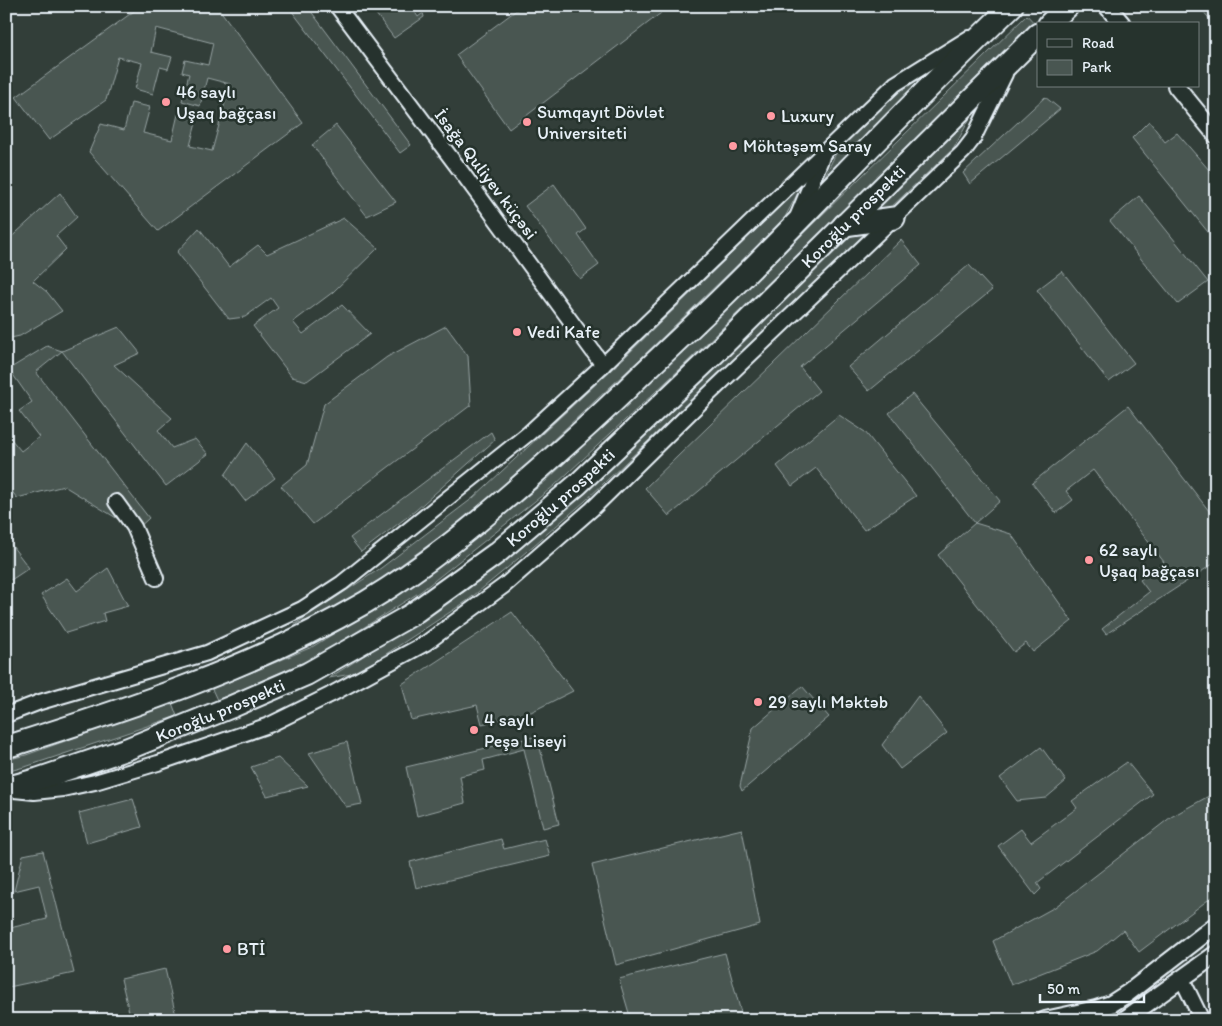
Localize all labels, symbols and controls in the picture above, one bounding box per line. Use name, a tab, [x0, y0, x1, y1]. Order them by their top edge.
legend	[1037, 22, 1200, 88]
text: Road	[1082, 34, 1115, 52]
text: Park	[1082, 58, 1112, 76]
place label: 46 saylı Uşaq bağçası	[176, 81, 276, 124]
marker: 46 saylı Uşaq bağçası	[160, 96, 172, 108]
place label: Sumqayıt Dövlət Universiteti	[537, 101, 665, 144]
street label: İsağa Quliyev küçəsi	[430, 104, 542, 244]
place label: Luxury	[781, 105, 834, 127]
marker: Luxury	[765, 110, 777, 122]
marker: Sumqayıt Dövlət Universiteti	[521, 116, 533, 128]
place label: Möhtəşəm Saray	[743, 135, 872, 157]
marker: Möhtəşəm Saray	[727, 140, 739, 152]
street label: Koroğlu prospekti	[796, 160, 910, 273]
place label: Vedi Kafe	[527, 321, 600, 343]
marker: Vedi Kafe	[511, 326, 523, 338]
street label: Koroğlu prospekti	[501, 444, 619, 551]
place label: 62 saylı Uşaq bağçası	[1099, 539, 1199, 582]
marker: 62 saylı Uşaq bağçası	[1083, 554, 1095, 566]
street label: Koroğlu prospekti	[152, 674, 288, 747]
place label: 29 saylı Məktəb	[768, 691, 888, 713]
marker: 29 saylı Məktəb	[752, 696, 764, 708]
place label: 4 saylı Peşə Liseyi	[484, 709, 567, 752]
marker: 4 saylı Peşə Liseyi	[468, 724, 480, 736]
place label: BTİ	[237, 938, 265, 960]
marker: BTİ	[221, 943, 233, 955]
scale bar	[1040, 971, 1143, 1003]
text: 50 m	[1047, 980, 1080, 998]

